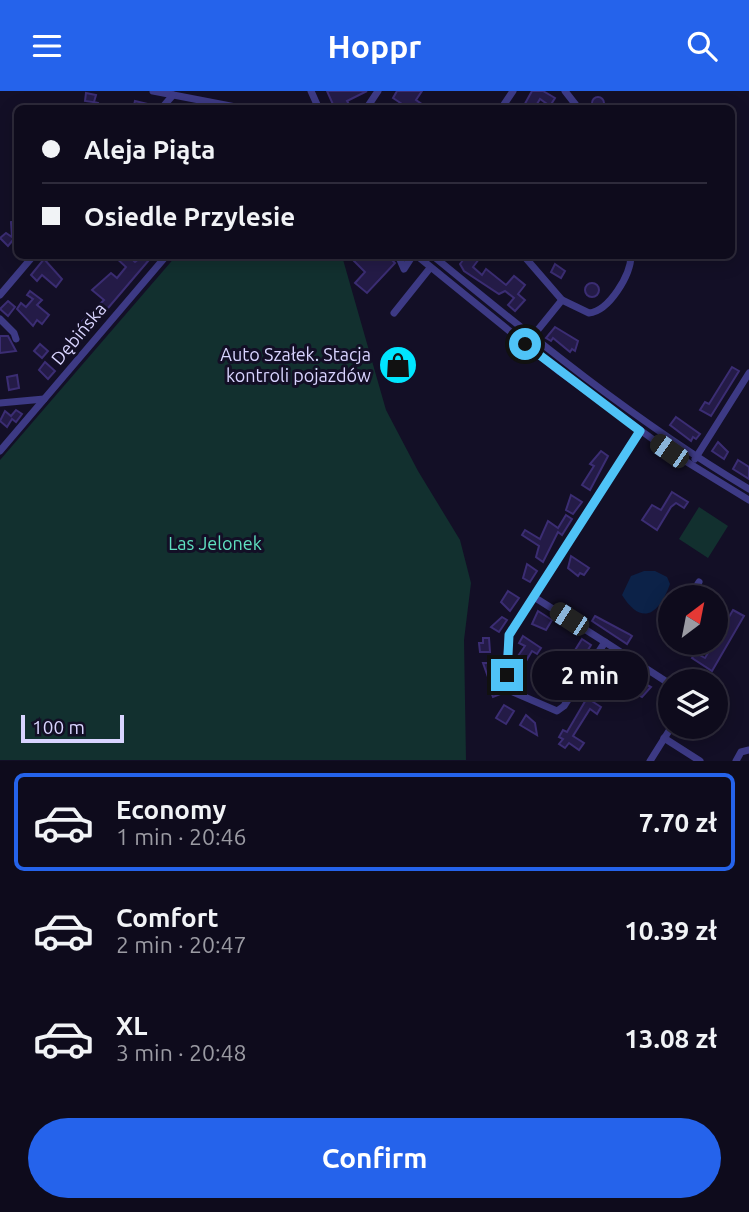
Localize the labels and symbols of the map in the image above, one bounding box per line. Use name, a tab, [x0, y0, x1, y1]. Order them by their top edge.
street label: Dębińska	[47, 299, 110, 368]
route start	[509, 328, 541, 360]
place label: Auto Szałek. Stacja kontroli pojazdów	[220, 344, 371, 385]
shop icon: Auto Szałek. Stacja kontroli pojazdów	[377, 344, 419, 386]
car	[646, 430, 693, 472]
park label: Las Jelonek	[168, 533, 262, 553]
north arrow	[658, 585, 728, 655]
car	[546, 599, 593, 639]
callout: 2 min	[532, 651, 647, 699]
route end	[491, 659, 523, 691]
scale bar	[21, 711, 124, 743]

